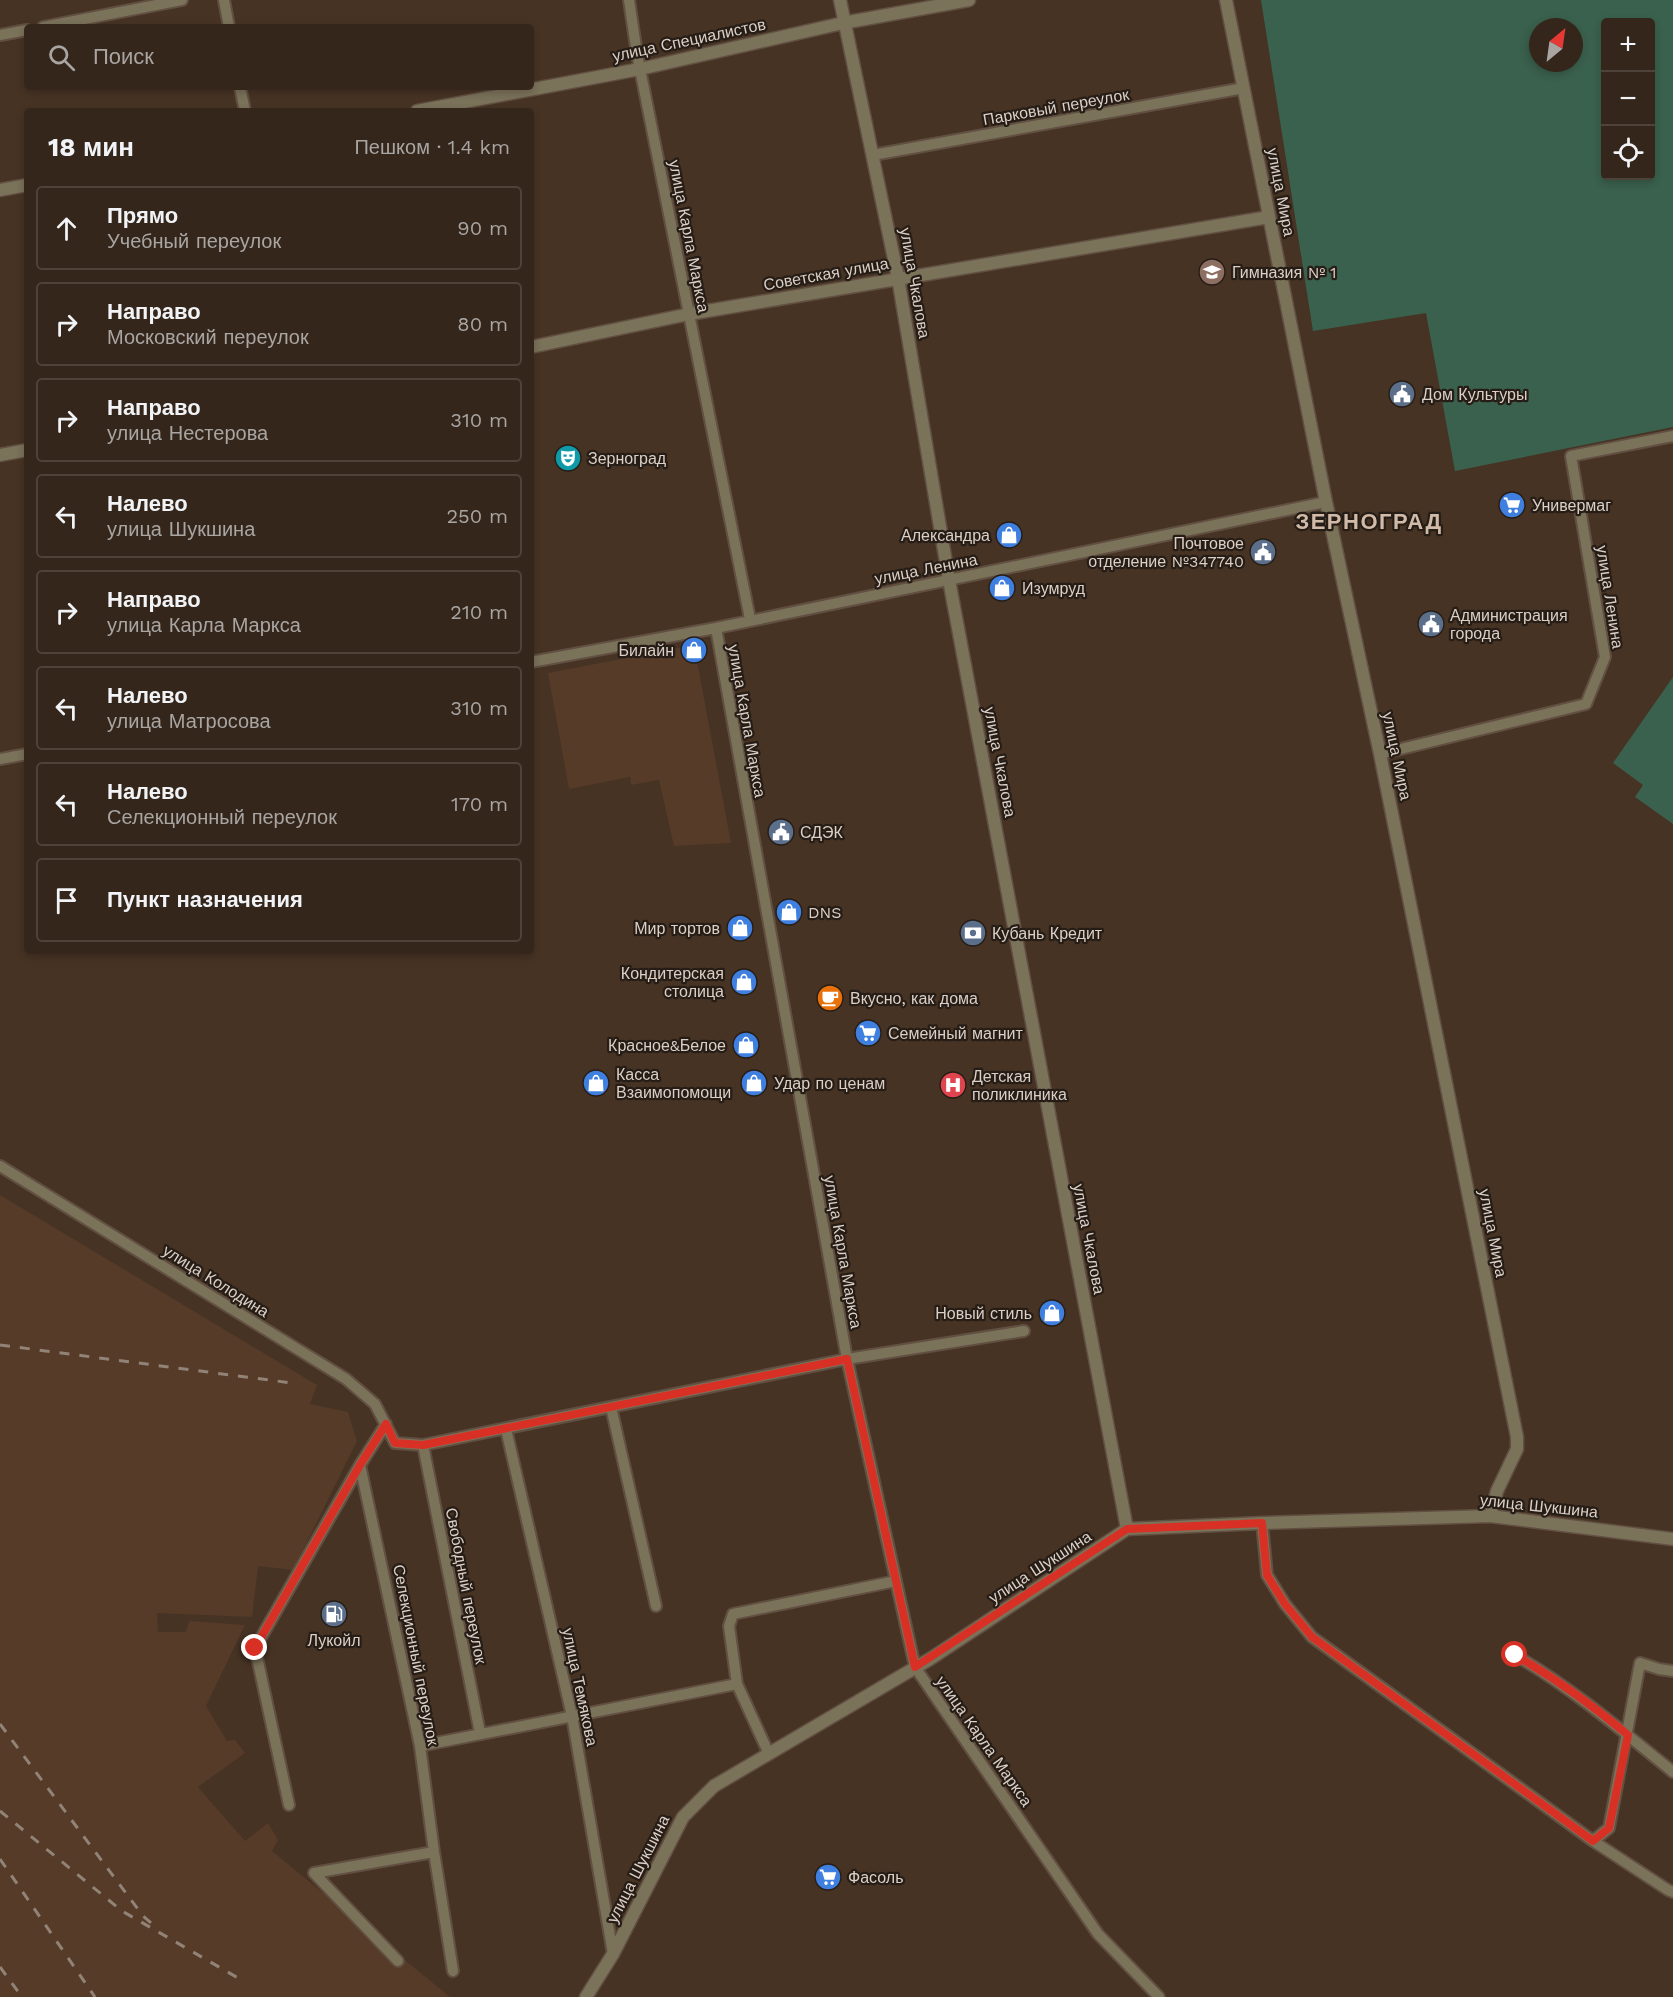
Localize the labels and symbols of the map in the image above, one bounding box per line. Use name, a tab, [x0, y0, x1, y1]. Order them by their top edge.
street label: улица Специалистов	[611, 14, 767, 66]
north arrow	[1529, 18, 1583, 72]
street label: Парковый переулок	[981, 85, 1132, 129]
street label: улица Мира	[1263, 146, 1299, 238]
street label: улица Карла Маркса	[665, 158, 713, 314]
street label: улица Чкалова	[896, 226, 934, 340]
street label: Советская улица	[762, 254, 890, 294]
school or university icon: Гимназия № 1	[1197, 257, 1227, 287]
place label: Гимназия № 1	[1232, 263, 1337, 282]
public building icon: Дом Культуры	[1387, 379, 1417, 409]
place label: Дом Культуры	[1422, 385, 1528, 404]
theatre icon: Зерноград	[553, 443, 583, 473]
place label: Зерноград	[588, 449, 667, 468]
supermarket icon: Универмаг	[1497, 490, 1527, 520]
place label: Универмаг	[1532, 496, 1611, 515]
district label: ЗЕРНОГРАД	[1295, 509, 1443, 534]
shop icon: Александра	[994, 520, 1024, 550]
place label: Александра	[901, 526, 990, 545]
place label: Почтовое отделение №347740	[1088, 534, 1244, 571]
public building icon: Почтовое отделение №347740	[1248, 537, 1278, 567]
street label: улица Ленина	[1592, 544, 1628, 650]
street label: улица Ленина	[873, 550, 979, 588]
shop icon: Изумруд	[987, 573, 1017, 603]
place label: Изумруд	[1022, 579, 1086, 598]
place label: Администрация города	[1450, 606, 1568, 643]
public building icon: Администрация города	[1416, 609, 1446, 639]
shop icon: Билайн	[679, 635, 709, 665]
place label: Билайн	[619, 641, 674, 660]
street label: улица Карла Маркса	[724, 643, 770, 799]
street label: улица Чкалова	[980, 705, 1020, 819]
street label: улица Мира	[1378, 710, 1416, 802]
public building icon: СДЭК	[766, 817, 796, 847]
place label: СДЭК	[800, 823, 844, 842]
shop icon: DNS	[774, 897, 804, 927]
place label: DNS	[808, 903, 842, 922]
shop icon: Мир тортов	[725, 913, 755, 943]
bank icon: Кубань Кредит	[958, 918, 988, 948]
place label: Мир тортов	[634, 919, 720, 938]
place label: Кубань Кредит	[992, 924, 1103, 943]
place label: Кондитерская столица	[621, 964, 724, 1001]
shop icon: Кондитерская столица	[729, 967, 759, 997]
cafe icon: Вкусно, как дома	[815, 983, 845, 1013]
place label: Вкусно, как дома	[850, 989, 978, 1008]
supermarket icon: Семейный магнит	[853, 1018, 883, 1048]
place label: Семейный магнит	[888, 1024, 1024, 1043]
shop icon: Красное&Белое	[731, 1030, 761, 1060]
place label: Красное&Белое	[608, 1036, 726, 1055]
place label: Касса Взаимопомощи	[616, 1065, 731, 1102]
place label: Детская поликлиника	[972, 1067, 1067, 1104]
shop icon: Касса Взаимопомощи	[581, 1068, 611, 1098]
shop icon: Удар по ценам	[739, 1068, 769, 1098]
hospital icon: Детская поликлиника	[938, 1070, 968, 1100]
place label: Удар по ценам	[774, 1074, 885, 1093]
street label: улица Карла Маркса	[820, 1174, 866, 1330]
street label: улица Чкалова	[1069, 1182, 1109, 1296]
street label: улица Мира	[1475, 1187, 1511, 1279]
street label: улица Колодина	[159, 1241, 273, 1321]
shop icon: Новый стиль	[1037, 1298, 1067, 1328]
place label: Новый стиль	[935, 1304, 1032, 1323]
street label: улица Шукшина	[1479, 1490, 1599, 1522]
street label: Свободный переулок	[442, 1506, 491, 1667]
street label: улица Шукшина	[985, 1527, 1095, 1607]
street label: Селекционный переулок	[389, 1563, 443, 1748]
fuel station icon: Лукойл	[319, 1599, 349, 1629]
street label: улица Темякова	[558, 1626, 602, 1748]
place label: Лукойл	[307, 1631, 361, 1650]
route end	[241, 1634, 267, 1660]
route start	[1501, 1641, 1527, 1667]
street label: улица Карла Маркса	[932, 1672, 1036, 1810]
street label: улица Шукшина	[603, 1812, 673, 1926]
supermarket icon: Фасоль	[813, 1862, 843, 1892]
place label: Фасоль	[848, 1868, 903, 1887]

